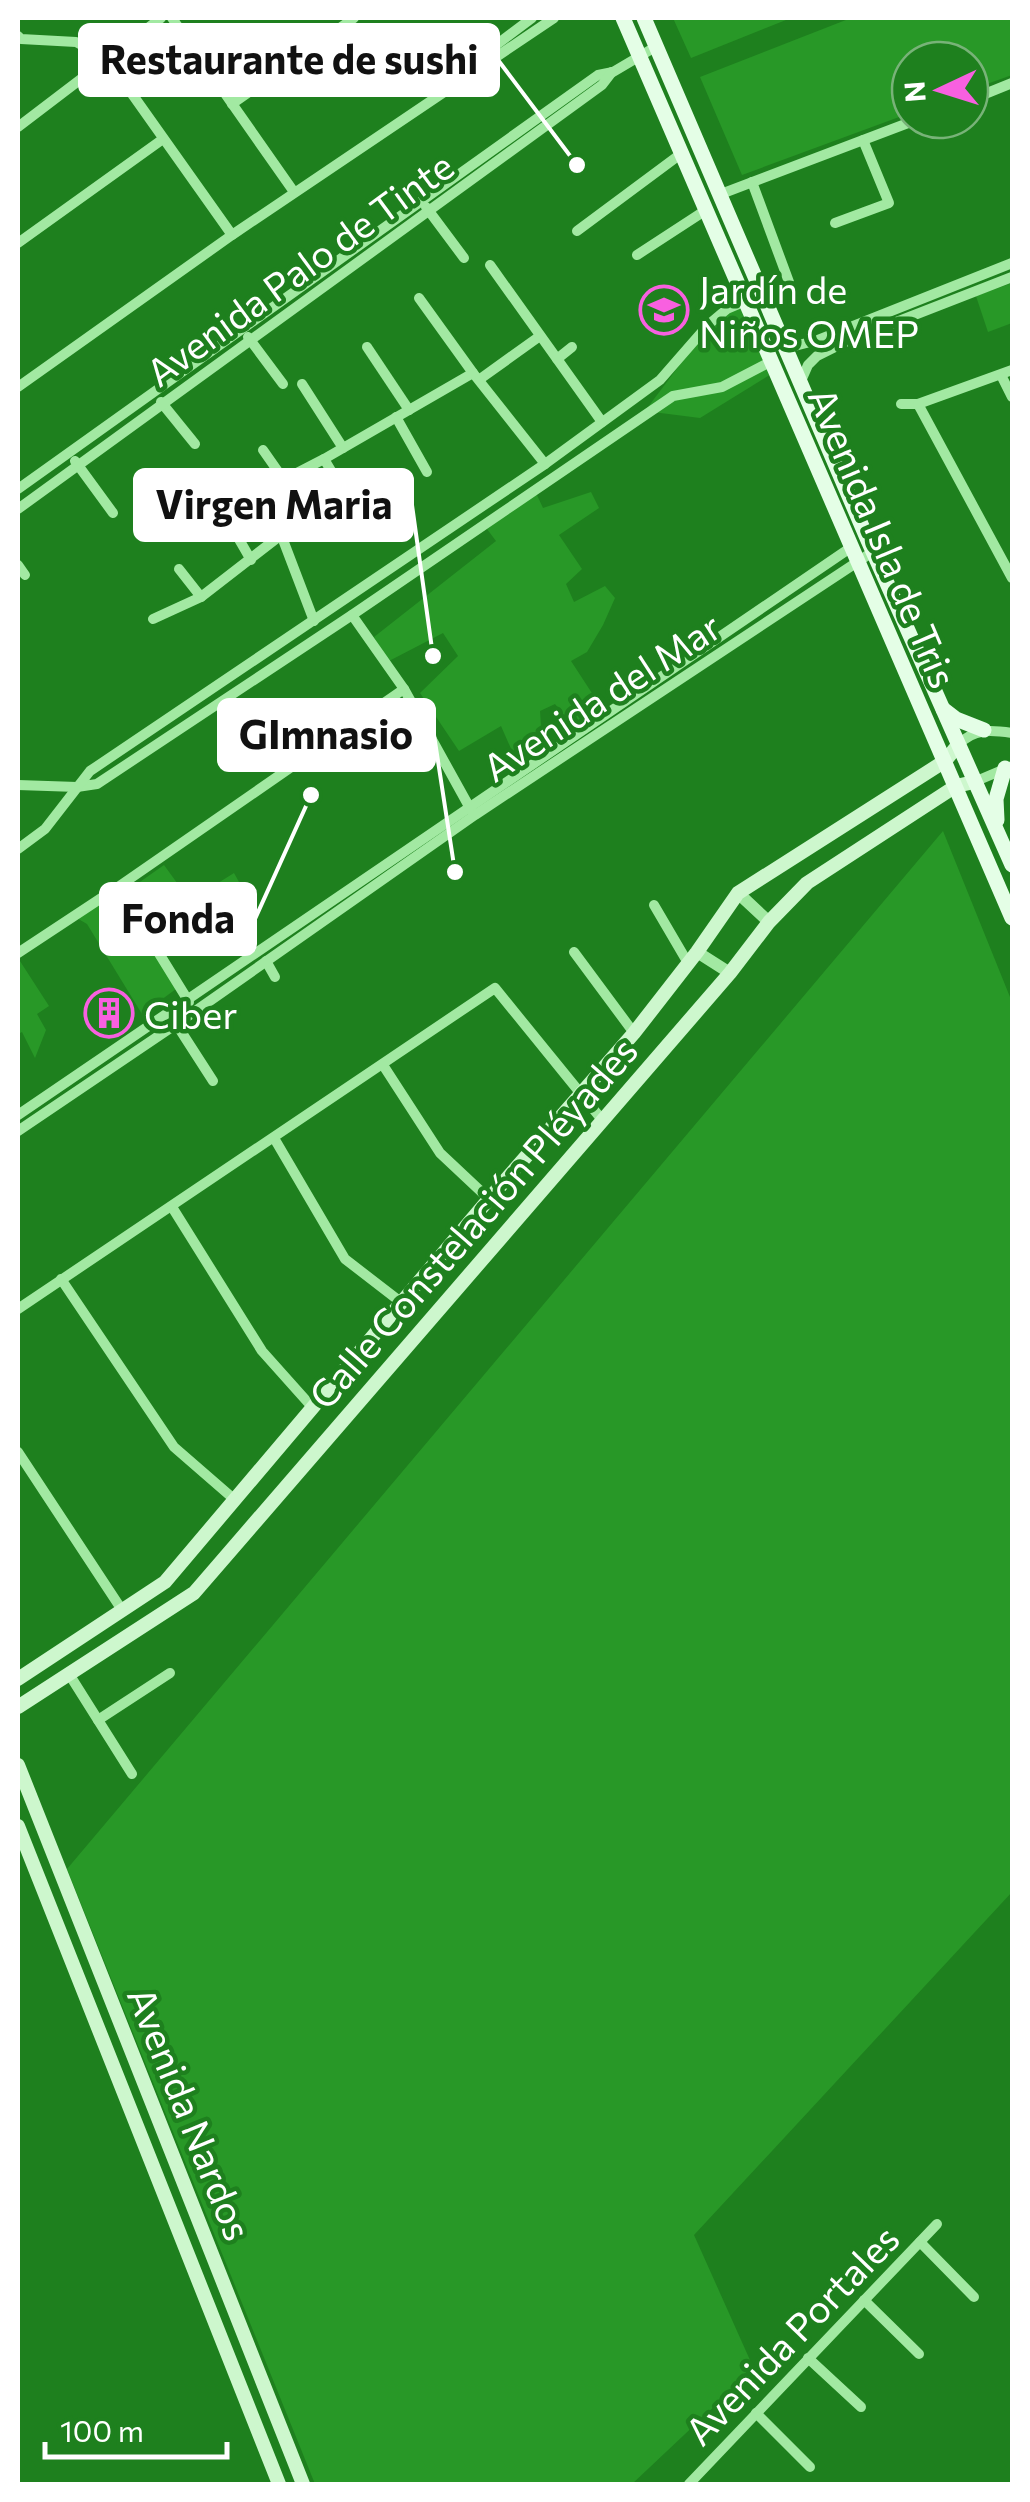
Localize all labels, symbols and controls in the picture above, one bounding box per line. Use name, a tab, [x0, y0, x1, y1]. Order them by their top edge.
callout: Restaurante de sushi	[80, 25, 498, 95]
text: Restaurante de sushi	[100, 33, 478, 82]
north arrow	[890, 40, 990, 140]
text: N	[896, 80, 932, 103]
street label: Avenida Palo de Tinte	[136, 141, 462, 395]
place label: Jardín de Niños OMEP	[699, 265, 919, 356]
school or university icon: Jardín de Niños OMEP	[638, 284, 690, 336]
street label: Avenida Isla de Tris	[800, 380, 968, 694]
callout: Virgen Maria	[135, 470, 412, 540]
text: Virgen Maria	[155, 478, 393, 527]
street label: Avenida del Mar	[473, 602, 729, 790]
callout: GImnasio	[219, 700, 434, 770]
text: GImnasio	[239, 708, 413, 757]
callout: Fonda	[101, 884, 255, 954]
text: Fonda	[121, 892, 235, 941]
building icon: Ciber	[83, 987, 135, 1039]
place label: Ciber	[144, 990, 238, 1037]
street label: Calle Constelación Pléyades	[298, 1027, 646, 1417]
street label: Avenida Nardos	[119, 1980, 263, 2246]
street label: Avenida Portales	[674, 2214, 908, 2454]
scale bar	[45, 2397, 228, 2459]
text: 100 m	[60, 2411, 144, 2448]

